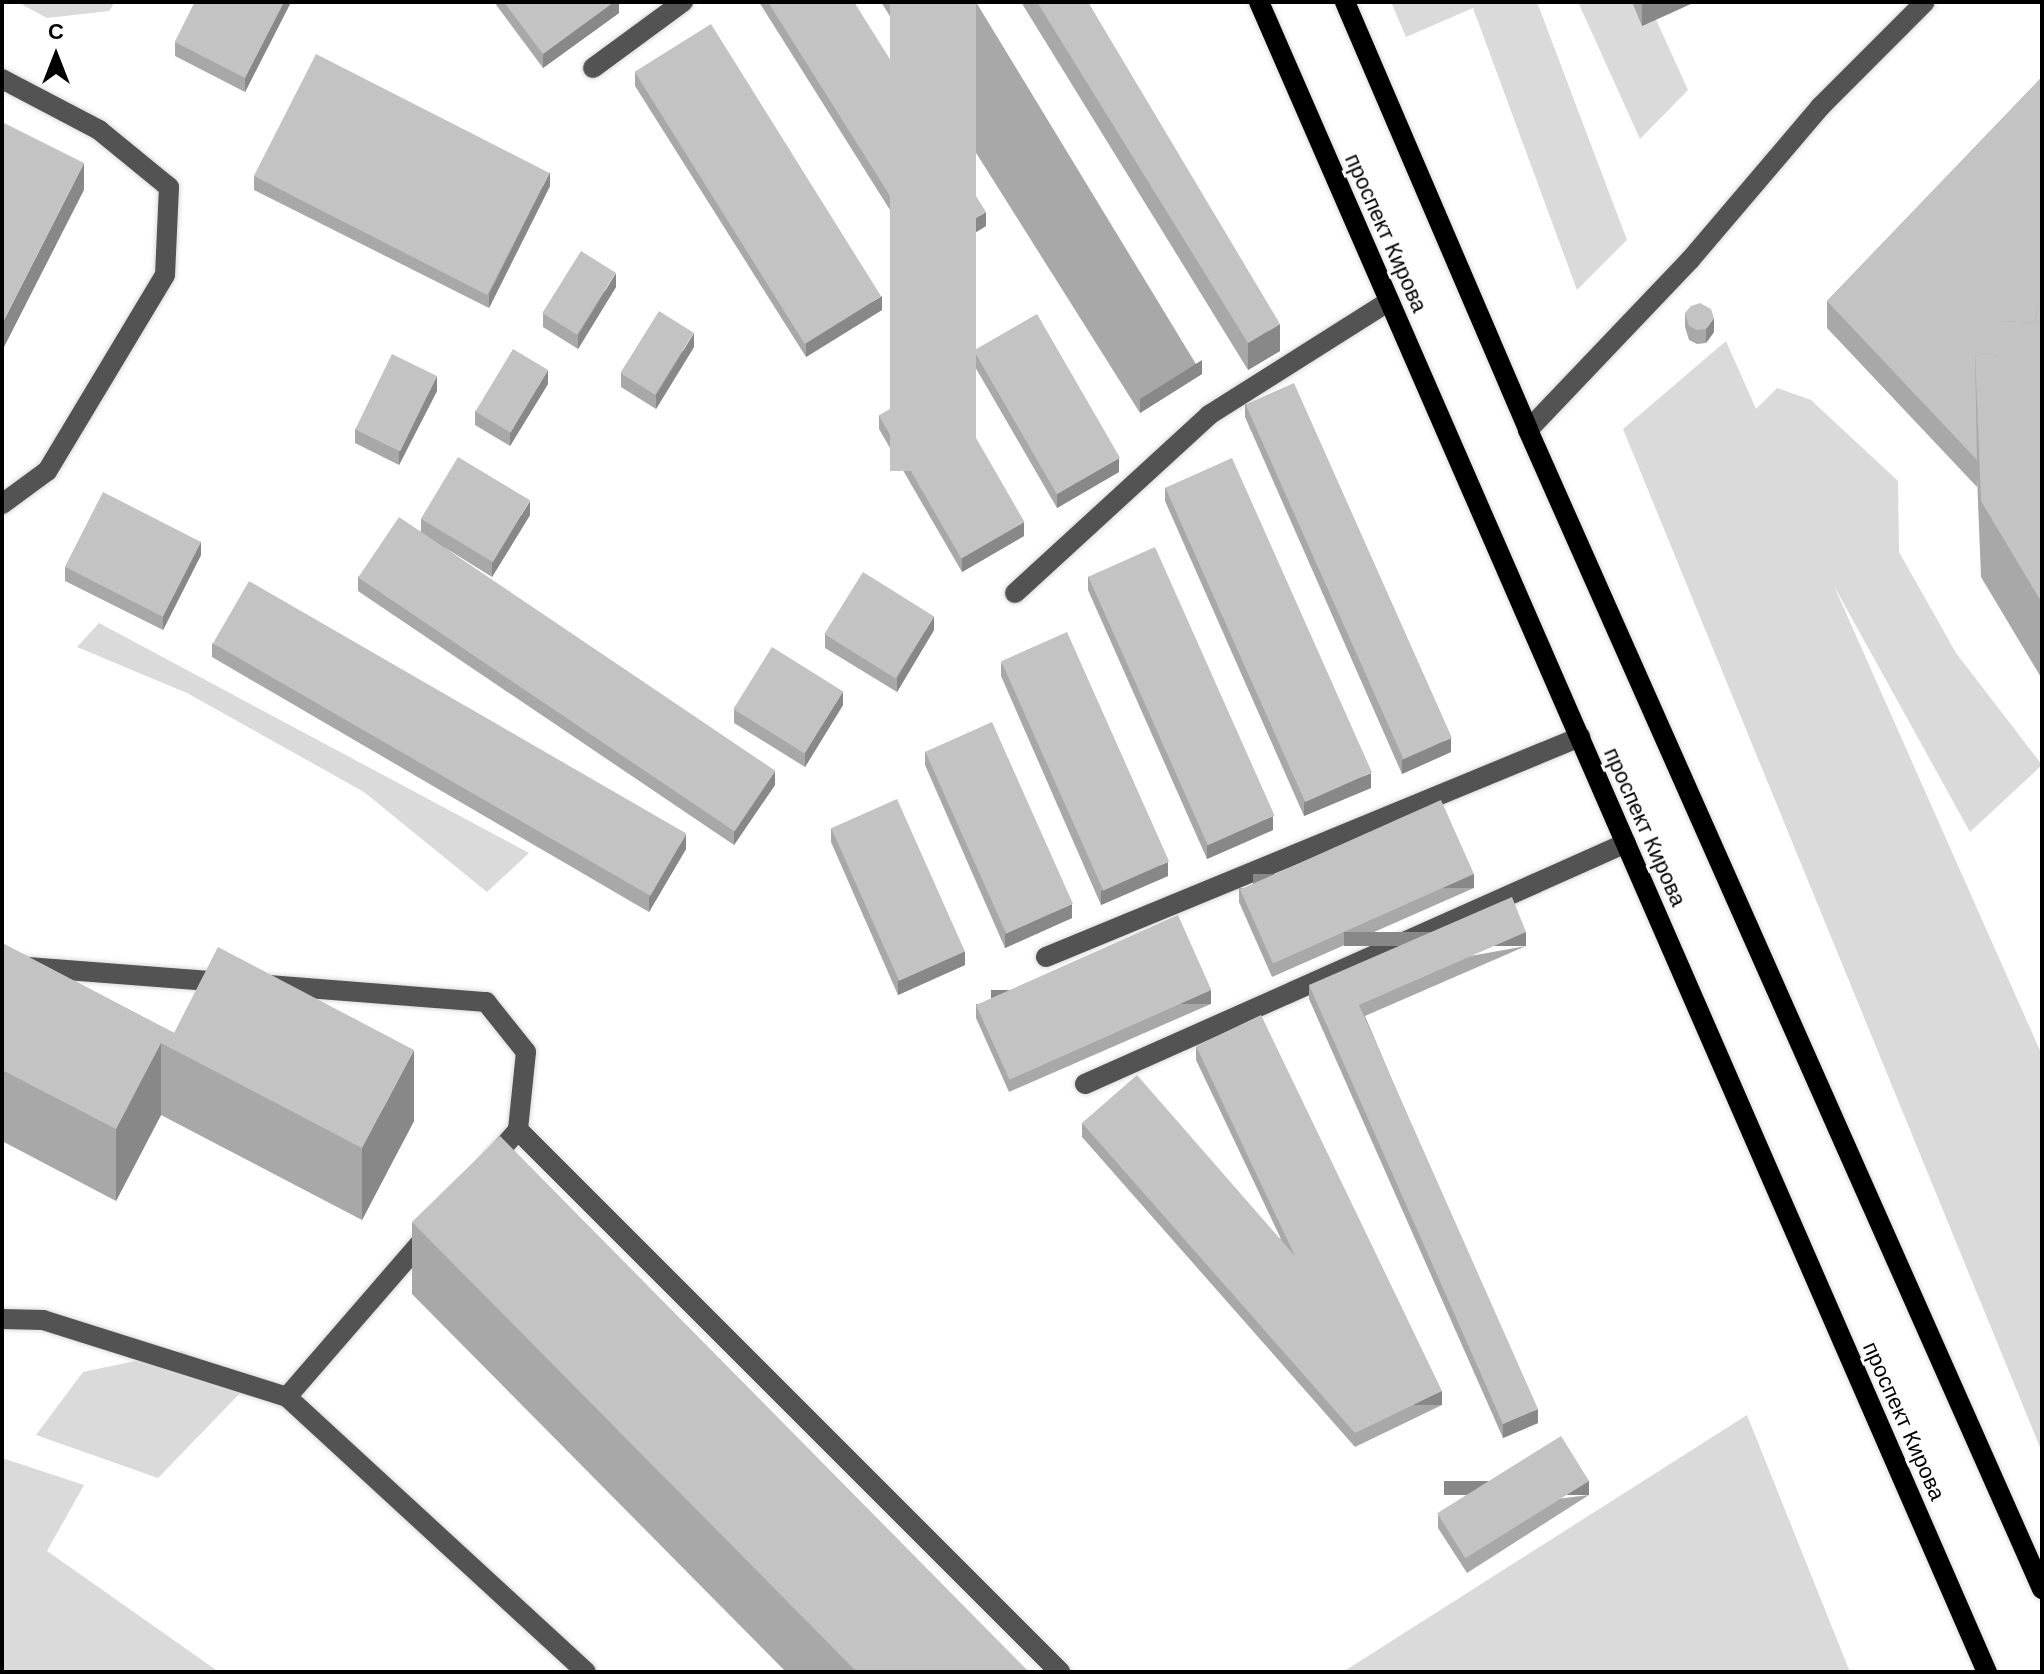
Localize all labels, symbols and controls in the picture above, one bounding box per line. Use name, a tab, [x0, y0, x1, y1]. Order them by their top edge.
north arrow	[16, 16, 96, 96]
text: С	[48, 19, 64, 44]
street label: проспект Кирова	[1339, 150, 1433, 316]
street label: проспект Кирова	[1598, 744, 1692, 910]
street label: проспект Кирова	[1857, 1338, 1951, 1504]

